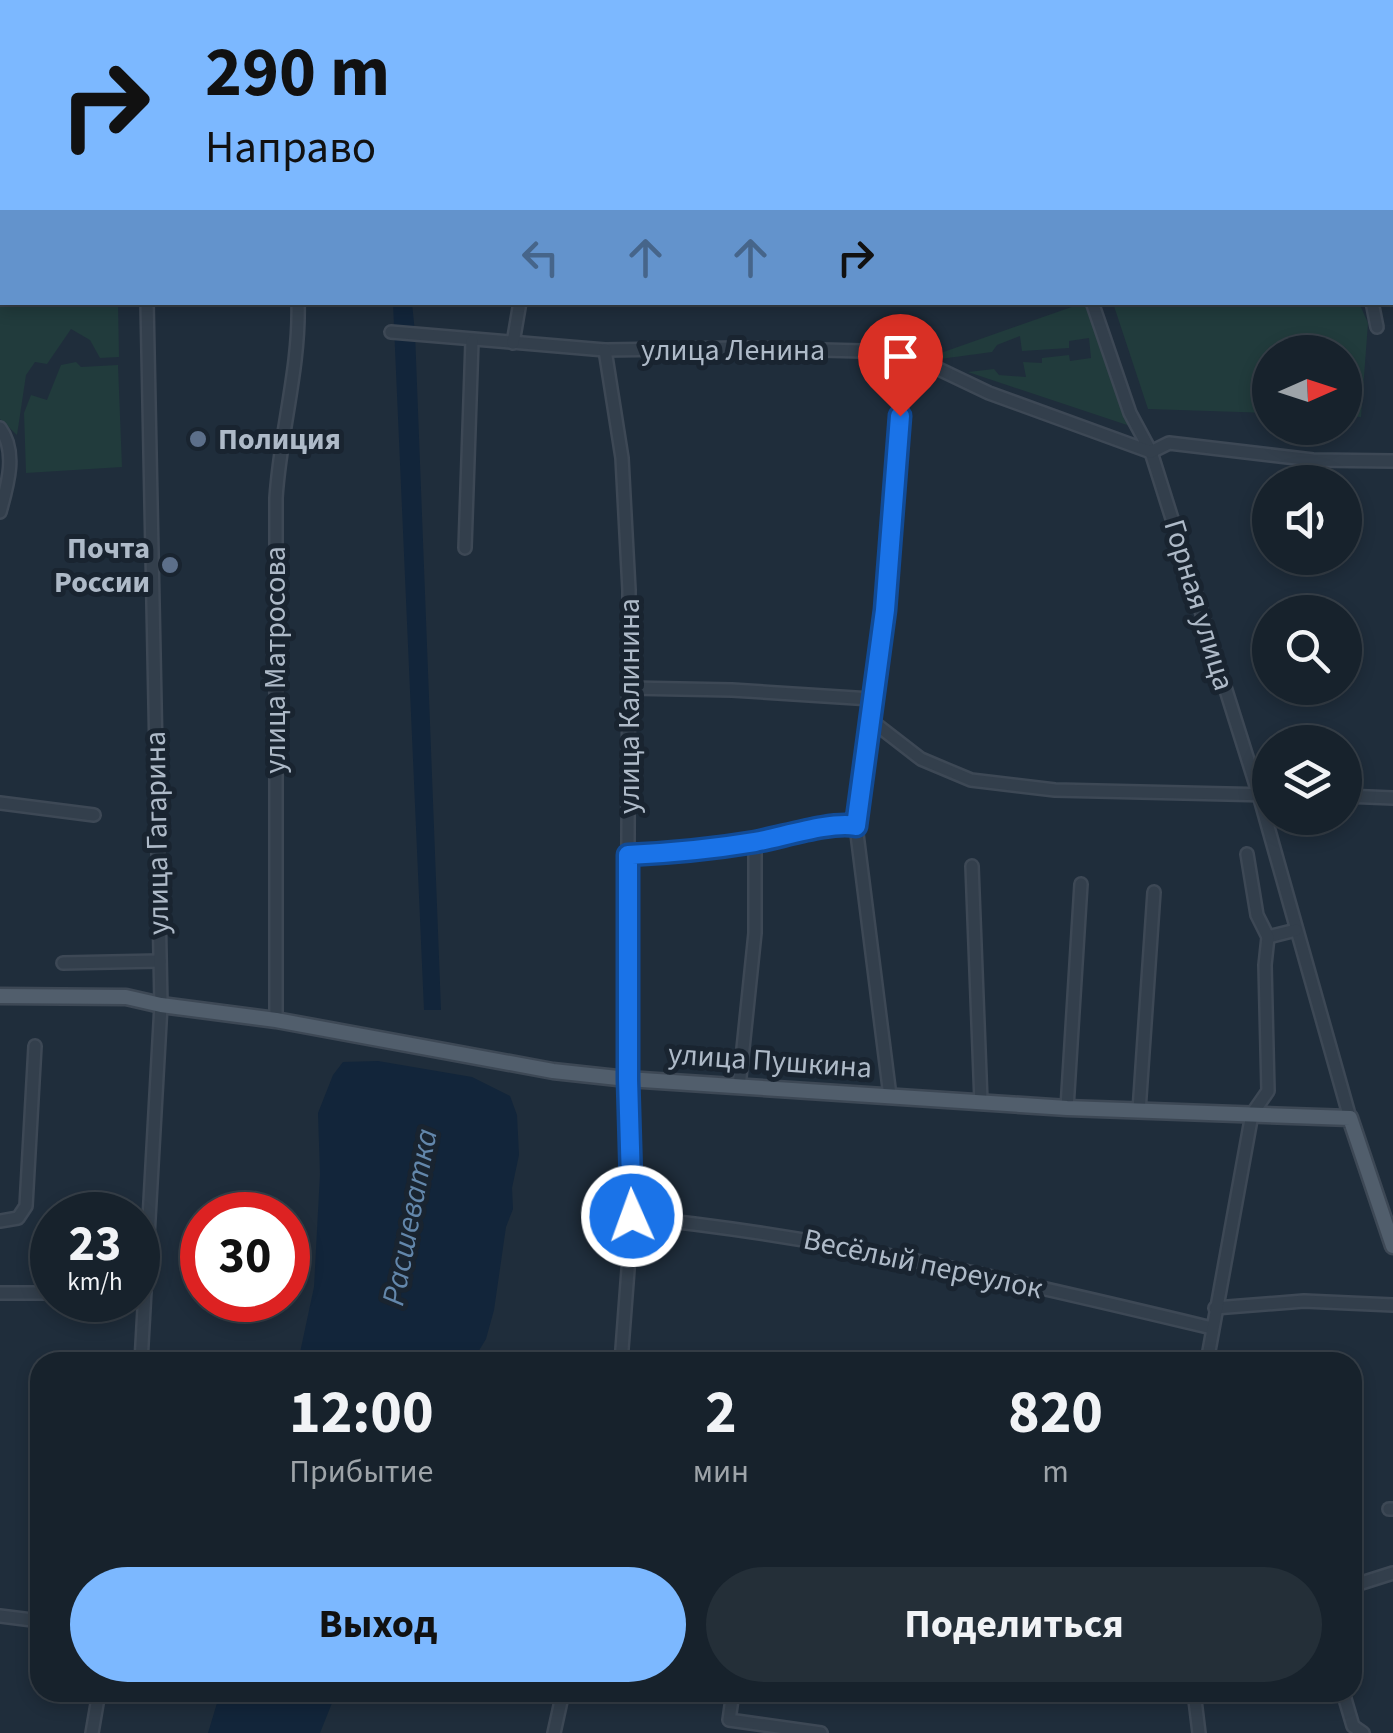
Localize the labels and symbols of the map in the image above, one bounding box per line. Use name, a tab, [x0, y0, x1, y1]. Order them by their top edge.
pin	[858, 314, 943, 417]
street label: улица Ленина	[641, 329, 825, 372]
north arrow	[1252, 335, 1362, 445]
place label: Полиция	[218, 418, 341, 461]
marker: Полиция	[187, 428, 209, 450]
street label: Горная улица	[1153, 514, 1245, 696]
place label: Почта России	[54, 527, 150, 604]
street label: улица Матросова	[254, 546, 297, 774]
marker: Почта России	[159, 554, 181, 576]
street label: улица Калинина	[608, 598, 651, 814]
street label: улица Гагарина	[134, 731, 180, 935]
street label: улица Пушкина	[667, 1032, 873, 1090]
water label: Расшеватка	[370, 1125, 450, 1309]
position arrow	[580, 1164, 684, 1268]
speed limit sign: 30	[180, 1192, 310, 1322]
street label: Весёлый переулок	[799, 1218, 1047, 1310]

